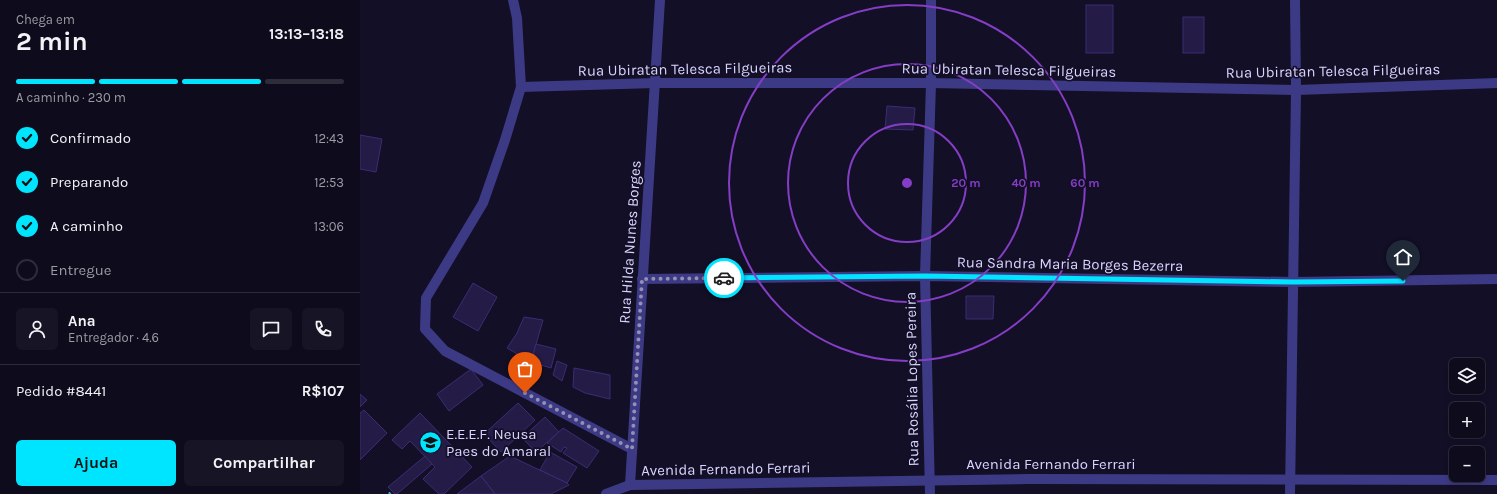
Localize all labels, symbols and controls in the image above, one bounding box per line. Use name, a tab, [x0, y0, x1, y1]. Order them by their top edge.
text: Chega em	[16, 12, 75, 27]
text: 13:13–13:18	[269, 25, 344, 43]
text: 2 min	[16, 26, 88, 57]
street label: Rua Ubiratan Telesca Filgueiras	[578, 58, 792, 80]
street label: Rua Ubiratan Telesca Filgueiras	[902, 59, 1116, 81]
street label: Rua Ubiratan Telesca Filgueiras	[1226, 60, 1440, 82]
text: A caminho · 230 m	[16, 90, 126, 105]
icon: check	[16, 127, 38, 149]
text: Confirmado	[50, 129, 131, 147]
text: 12:43	[314, 131, 344, 146]
street label: Rua Hilda Nunes Borges	[615, 160, 645, 324]
icon: check	[16, 171, 38, 193]
text: Preparando	[50, 173, 128, 191]
text: 12:53	[314, 175, 344, 190]
centre of rings	[900, 176, 914, 190]
text: 20 m	[951, 176, 981, 190]
text: 40 m	[1011, 176, 1041, 190]
text: 60 m	[1070, 176, 1100, 190]
icon: check	[16, 215, 38, 237]
text: A caminho	[50, 217, 123, 235]
text: 13:06	[314, 219, 344, 234]
pin	[1386, 240, 1420, 281]
icon: home	[1392, 246, 1414, 268]
street label: Rua Sandra Maria Borges Bezerra	[957, 253, 1183, 275]
courier	[704, 258, 744, 298]
text: Entregue	[50, 261, 112, 279]
icon: car	[713, 267, 735, 289]
street label: Rua Rosália Lopes Pereira	[901, 292, 923, 466]
button: person	[16, 308, 58, 350]
button: chat	[250, 308, 292, 350]
button: phone	[302, 308, 344, 350]
text: Ana	[68, 312, 96, 330]
text: Entregador · 4.6	[68, 330, 159, 345]
pin	[508, 352, 542, 393]
icon: bag	[514, 358, 536, 380]
map controls	[1449, 358, 1485, 482]
button: layers	[1449, 358, 1485, 394]
text: Pedido #8441	[16, 382, 106, 400]
text: R$107	[302, 382, 344, 400]
button: +	[1449, 402, 1485, 438]
place label: E.E.E.F. Neusa Paes do Amaral	[446, 425, 551, 460]
school or university icon: E.E.E.F. Neusa Paes do Amaral	[418, 430, 444, 456]
button: Ajuda	[16, 440, 176, 486]
button: Compartilhar	[184, 440, 344, 486]
button: −	[1449, 446, 1485, 482]
street label: Avenida Fernando Ferrari	[966, 455, 1136, 473]
street label: Avenida Fernando Ferrari	[641, 459, 811, 479]

